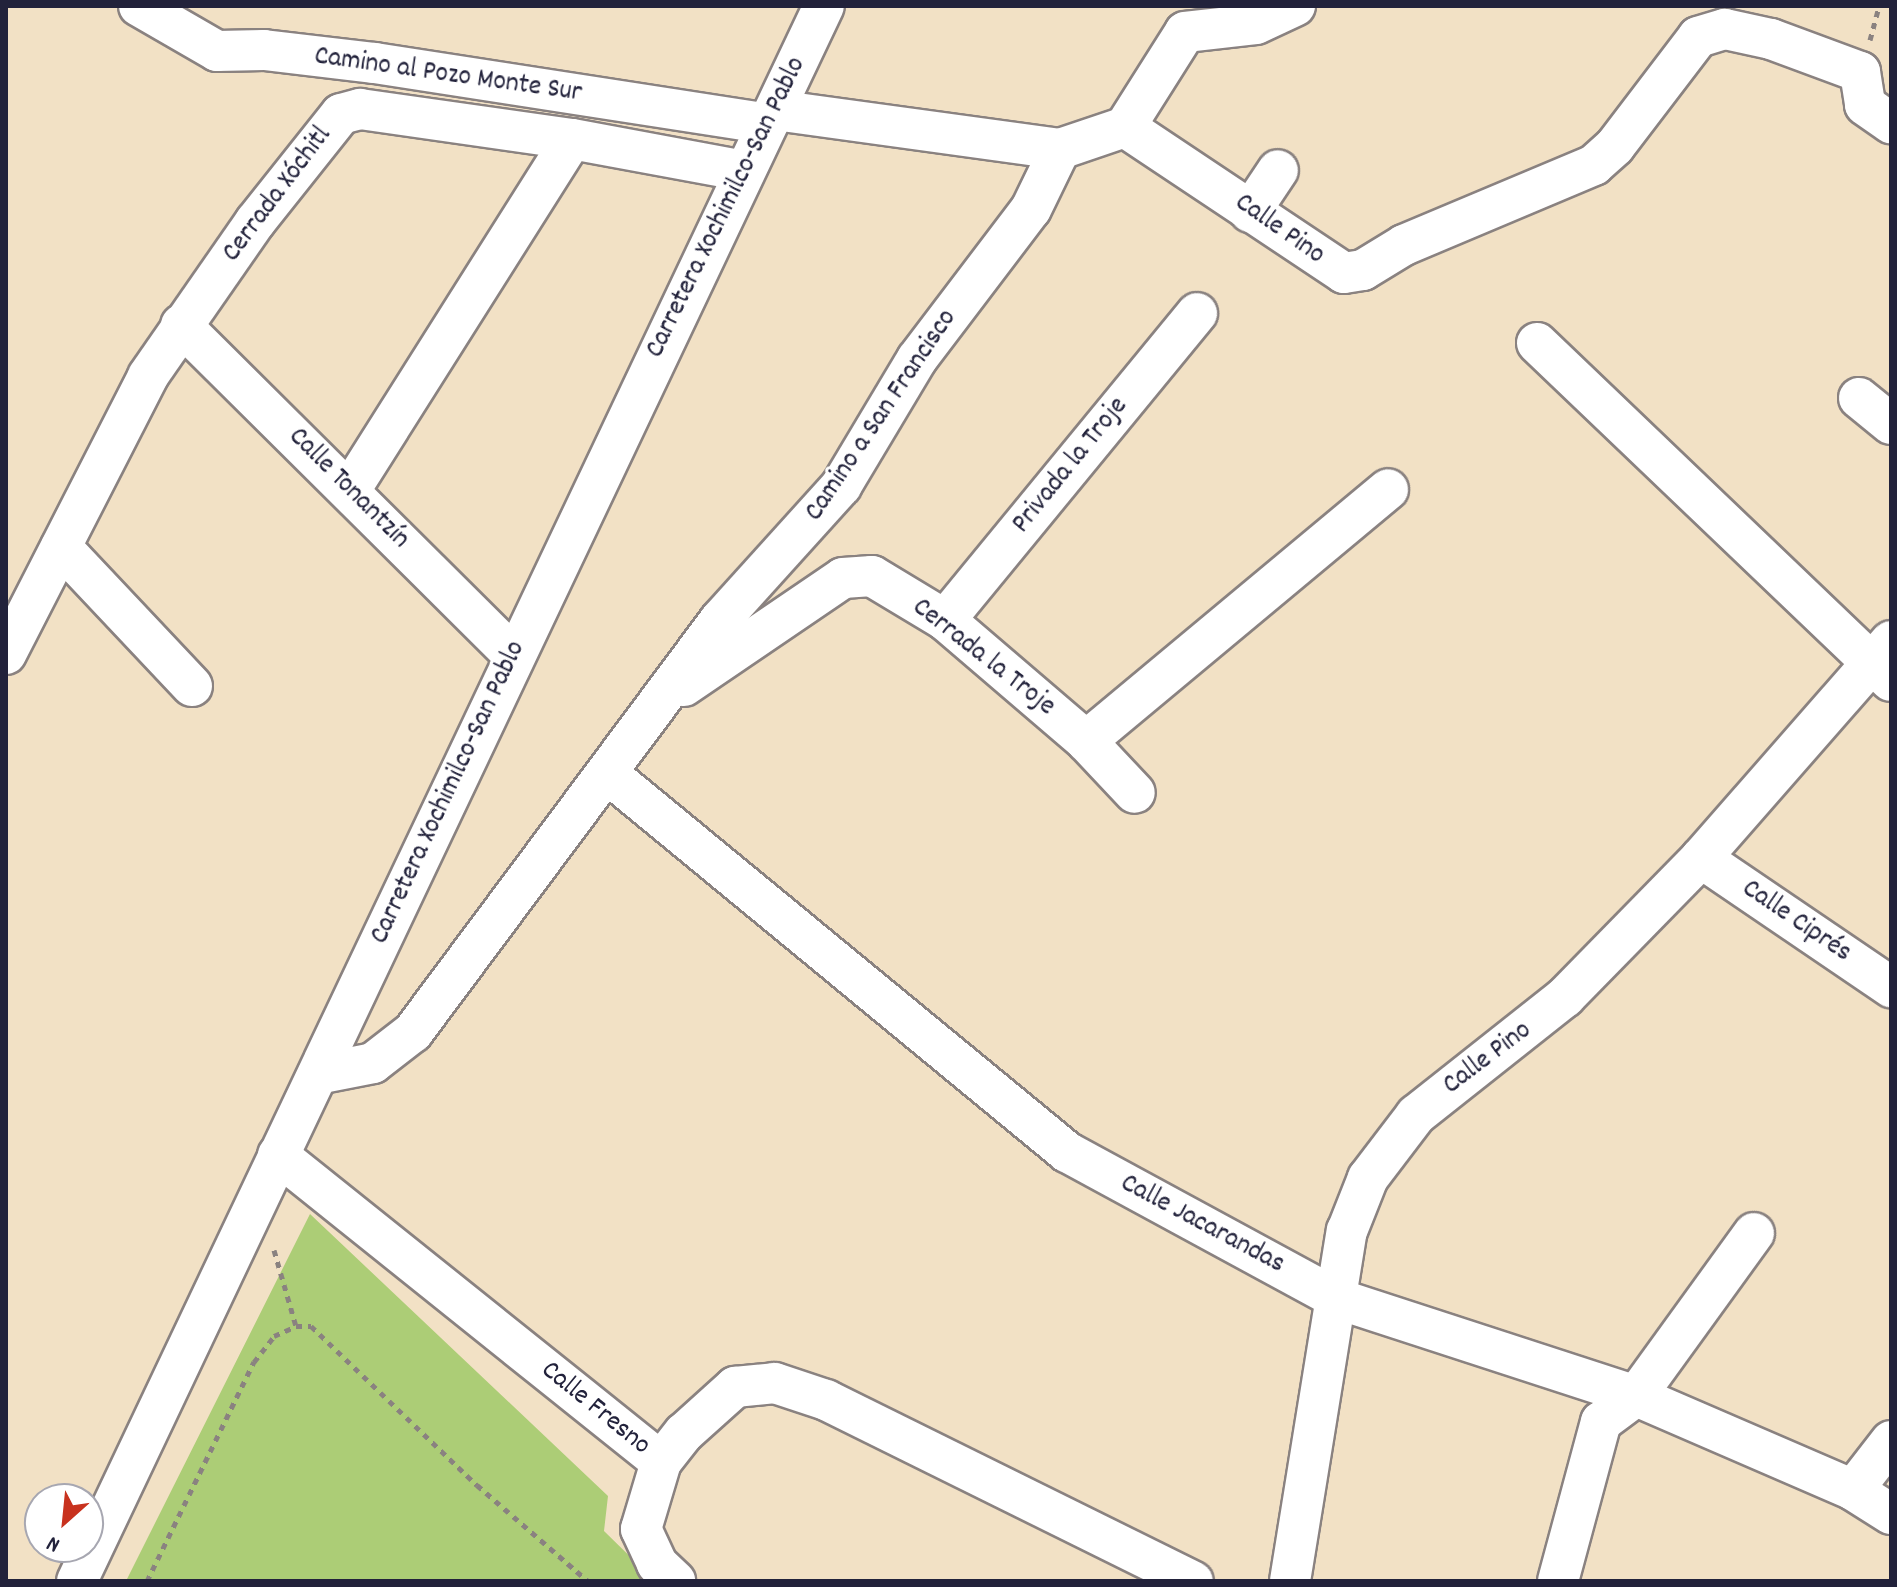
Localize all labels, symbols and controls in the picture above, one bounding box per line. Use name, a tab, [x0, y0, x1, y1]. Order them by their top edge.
street label: Camino al Pozo Monte Sur	[312, 41, 584, 111]
street label: Carretera Xochimilco-San Pablo	[639, 52, 815, 364]
street label: Cerrada Xóchitl	[216, 120, 340, 270]
street label: Calle Pino	[1227, 187, 1331, 273]
street label: Camino a San Francisco	[799, 304, 965, 528]
street label: Privada la Troje	[1006, 391, 1136, 541]
street label: Calle Tonantzín	[280, 421, 416, 557]
street label: Cerrada la Troje	[905, 592, 1061, 724]
street label: Carretera Xochimilco-San Pablo	[364, 636, 534, 950]
street label: Calle Ciprés	[1735, 873, 1857, 971]
street label: Calle Pino	[1437, 1015, 1539, 1103]
street label: Calle Jacarandas	[1114, 1168, 1290, 1282]
street label: Calle Fresno	[533, 1355, 657, 1463]
north arrow	[24, 1483, 104, 1563]
text: N	[42, 1527, 66, 1559]

